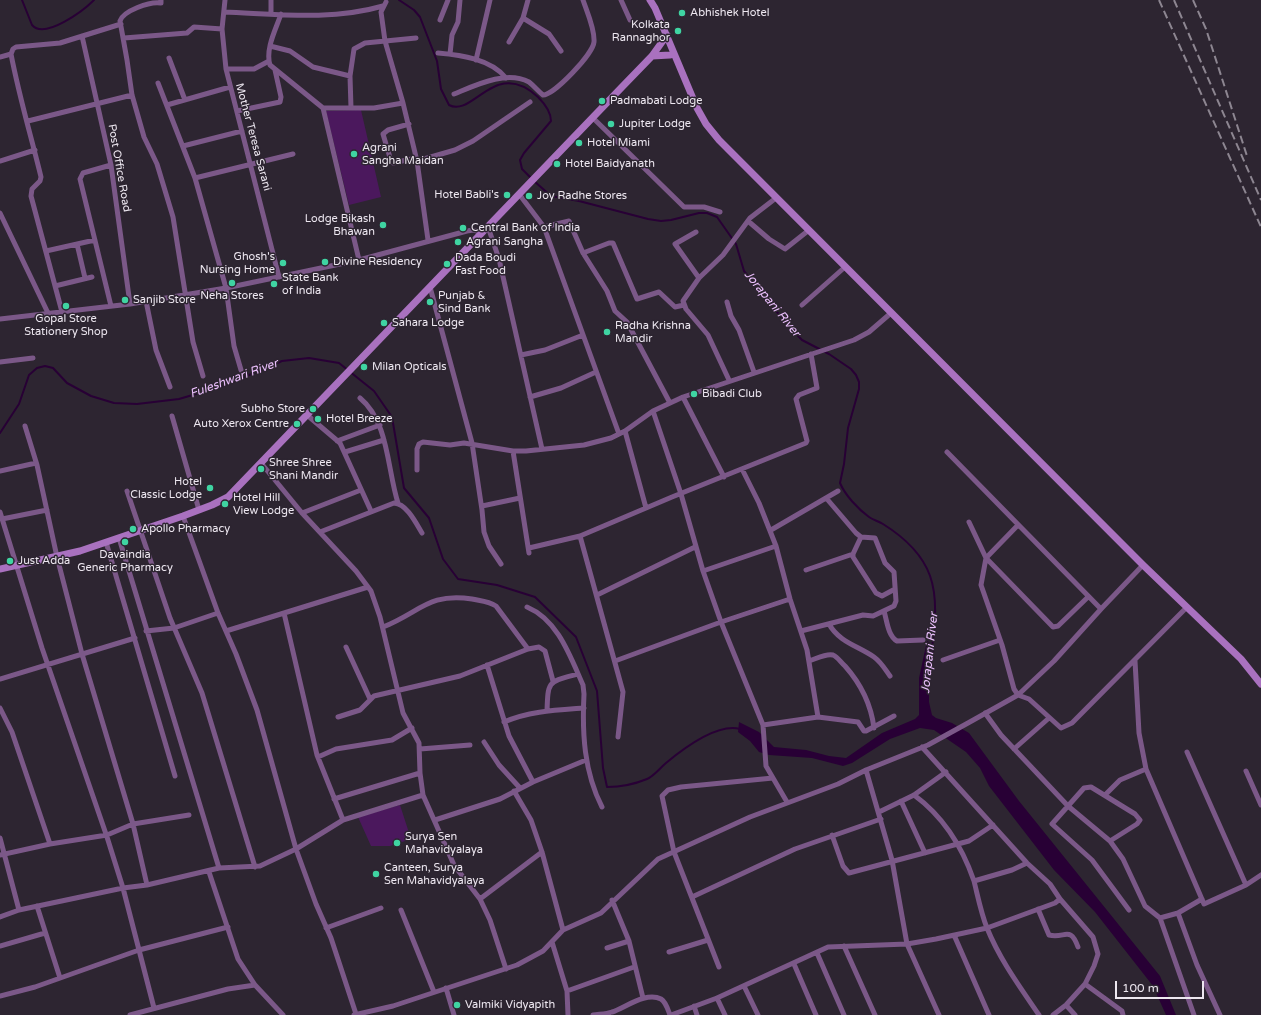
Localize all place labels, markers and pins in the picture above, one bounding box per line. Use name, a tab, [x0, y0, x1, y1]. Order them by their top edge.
place label: Abhishek Hotel	[690, 6, 769, 20]
marker: Abhishek Hotel	[677, 8, 687, 18]
place label: Kolkata Rannaghor	[612, 18, 670, 44]
marker: Kolkata Rannaghor	[673, 26, 683, 36]
place label: Padmabati Lodge	[610, 94, 702, 108]
marker: Padmabati Lodge	[597, 96, 607, 106]
place label: Jupiter Lodge	[619, 117, 691, 131]
marker: Jupiter Lodge	[606, 119, 616, 129]
place label: Hotel Miami	[587, 136, 650, 150]
marker: Hotel Miami	[574, 138, 584, 148]
place label: Agrani Sangha Maidan	[362, 141, 444, 167]
marker: Agrani Sangha Maidan	[349, 149, 359, 159]
place label: Hotel Baidyanath	[565, 157, 655, 171]
marker: Hotel Baidyanath	[552, 159, 562, 169]
place label: Hotel Babli's	[434, 188, 499, 202]
place label: Joy Radhe Stores	[537, 189, 627, 203]
marker: Hotel Babli's	[502, 190, 512, 200]
marker: Joy Radhe Stores	[524, 191, 534, 201]
place label: Lodge Bikash Bhawan	[305, 212, 375, 238]
marker: Lodge Bikash Bhawan	[378, 220, 388, 230]
place label: Central Bank of India	[471, 221, 580, 235]
marker: Central Bank of India	[458, 223, 468, 233]
place label: Agrani Sangha	[466, 235, 543, 249]
marker: Agrani Sangha	[453, 237, 463, 247]
place label: Ghosh's Nursing Home	[200, 250, 275, 276]
place label: Dada Boudi Fast Food	[455, 251, 516, 277]
place label: Divine Residency	[333, 255, 422, 269]
marker: Divine Residency	[320, 257, 330, 267]
marker: Ghosh's Nursing Home	[278, 258, 288, 268]
marker: Dada Boudi Fast Food	[442, 259, 452, 269]
place label: State Bank of India	[282, 271, 338, 297]
marker: Neha Stores	[227, 278, 237, 288]
marker: State Bank of India	[269, 279, 279, 289]
place label: Neha Stores	[200, 289, 264, 303]
place label: Punjab & Sind Bank	[438, 289, 490, 315]
place label: Sanjib Store	[133, 293, 196, 307]
marker: Sanjib Store	[120, 295, 130, 305]
marker: Punjab & Sind Bank	[425, 297, 435, 307]
marker: Gopal Store Stationery Shop	[61, 301, 71, 311]
place label: Gopal Store Stationery Shop	[24, 312, 108, 338]
place label: Sahara Lodge	[392, 316, 464, 330]
marker: Sahara Lodge	[379, 318, 389, 328]
place label: Radha Krishna Mandir	[615, 319, 691, 345]
marker: Radha Krishna Mandir	[602, 327, 612, 337]
place label: Milan Opticals	[372, 360, 446, 374]
marker: Milan Opticals	[359, 362, 369, 372]
place label: Bibadi Club	[702, 387, 762, 401]
marker: Bibadi Club	[689, 389, 699, 399]
place label: Subho Store	[241, 402, 305, 416]
marker: Subho Store	[308, 404, 318, 414]
place label: Hotel Breeze	[326, 412, 392, 426]
marker: Hotel Breeze	[313, 414, 323, 424]
place label: Auto Xerox Centre	[193, 417, 289, 431]
marker: Auto Xerox Centre	[292, 419, 302, 429]
place label: Shree Shree Shani Mandir	[269, 456, 338, 482]
marker: Shree Shree Shani Mandir	[256, 464, 266, 474]
place label: Hotel Classic Lodge	[130, 475, 202, 501]
marker: Hotel Classic Lodge	[205, 483, 215, 493]
place label: Hotel Hill View Lodge	[233, 491, 294, 517]
marker: Hotel Hill View Lodge	[220, 499, 230, 509]
place label: Apollo Pharmacy	[141, 522, 230, 536]
marker: Apollo Pharmacy	[128, 524, 138, 534]
marker: Davaindia Generic Pharmacy	[120, 537, 130, 547]
place label: Davaindia Generic Pharmacy	[77, 548, 173, 574]
place label: Just Adda	[18, 554, 70, 568]
marker: Just Adda	[5, 556, 15, 566]
place label: Surya Sen Mahavidyalaya	[405, 830, 483, 856]
marker: Surya Sen Mahavidyalaya	[392, 838, 402, 848]
place label: Canteen, Surya Sen Mahavidyalaya	[384, 861, 485, 887]
marker: Canteen, Surya Sen Mahavidyalaya	[371, 869, 381, 879]
place label: Valmiki Vidyapith	[465, 998, 555, 1012]
marker: Valmiki Vidyapith	[452, 1000, 462, 1010]

